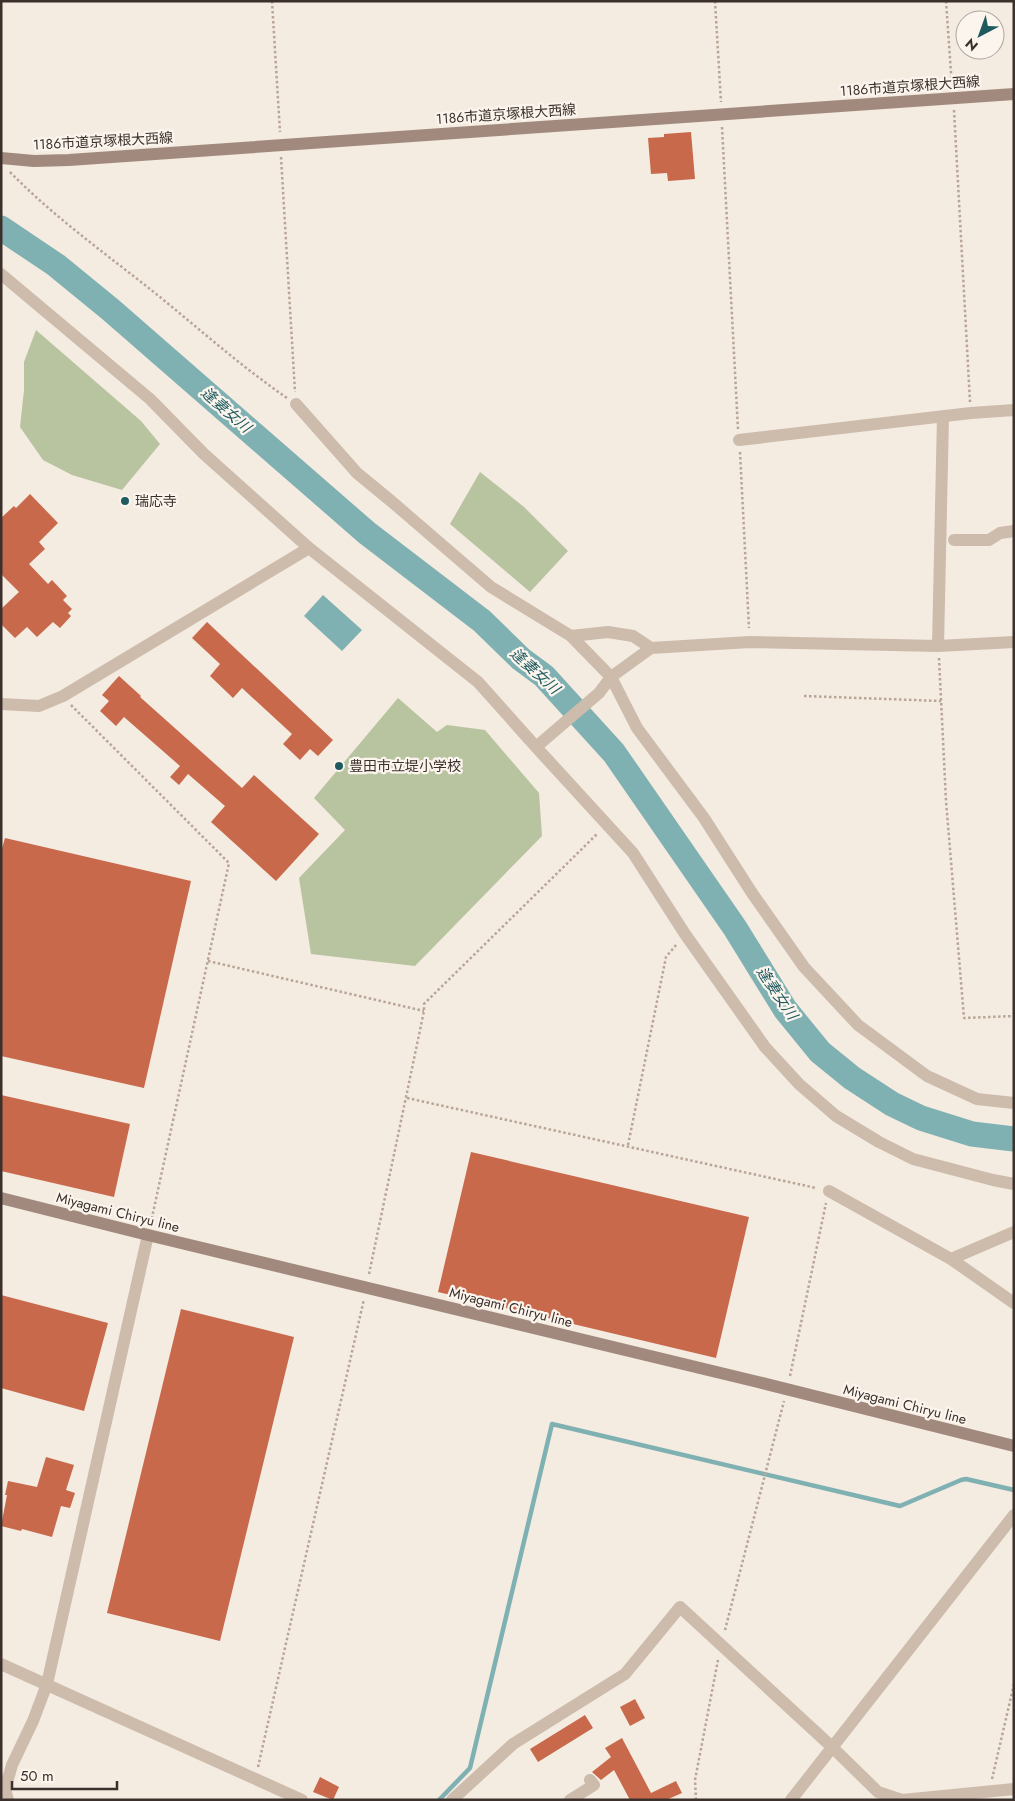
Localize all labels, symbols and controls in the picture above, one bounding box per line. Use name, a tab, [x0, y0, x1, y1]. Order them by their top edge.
north arrow	[955, 10, 1005, 60]
text: N	[961, 34, 982, 56]
street label: 1186市道京塚根大西線	[839, 71, 981, 101]
street label: 1186市道京塚根大西線	[435, 99, 577, 129]
street label: 1186市道京塚根大西線	[32, 127, 174, 155]
water label: 逢妻女川	[196, 382, 257, 439]
place label: 瑞応寺	[135, 491, 177, 511]
marker: 瑞応寺	[119, 495, 131, 507]
water label: 逢妻女川	[505, 643, 566, 701]
place label: 豊田市立堤小学校	[349, 756, 461, 776]
marker: 豊田市立堤小学校	[333, 760, 345, 772]
water label: 逢妻女川	[751, 962, 804, 1026]
street label: Miyagami Chiryu line	[54, 1187, 182, 1237]
street label: Miyagami Chiryu line	[447, 1282, 575, 1332]
street label: Miyagami Chiryu line	[841, 1379, 969, 1429]
scale bar	[12, 1758, 118, 1790]
text: 50 m	[20, 1765, 54, 1787]

